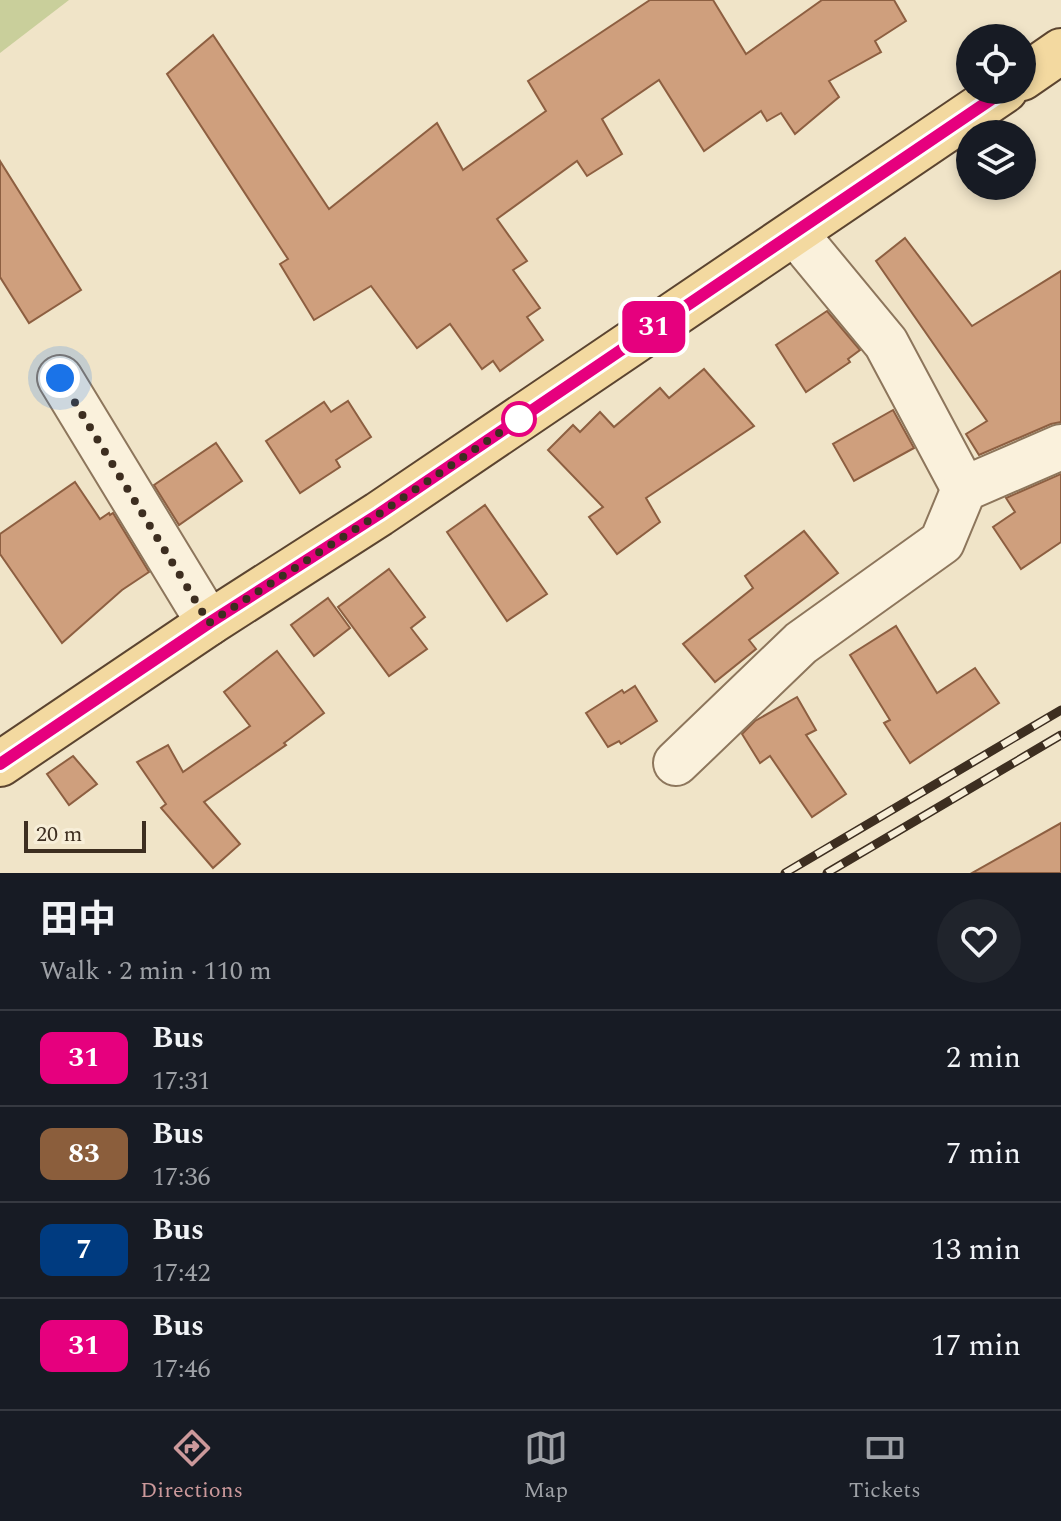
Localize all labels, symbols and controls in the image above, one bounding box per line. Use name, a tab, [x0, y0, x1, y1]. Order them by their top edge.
map controls	[956, 24, 1036, 200]
button: locate	[956, 24, 1036, 104]
button: layers	[956, 120, 1036, 200]
line badge: 31	[618, 301, 690, 353]
text: 31	[638, 305, 670, 348]
your location	[40, 358, 80, 398]
unlabelled marker	[502, 402, 536, 436]
scale bar	[24, 817, 146, 853]
text: 20 m	[36, 818, 82, 851]
text: 田中	[40, 892, 116, 950]
button: heart	[937, 899, 1021, 983]
text: Walk · 2 min · 110 m	[40, 951, 272, 991]
text: Bus	[152, 1015, 204, 1061]
text: 2 min	[946, 1035, 1021, 1081]
text: 31	[68, 1036, 100, 1079]
text: 17:31	[152, 1061, 211, 1101]
text: Bus	[152, 1111, 204, 1157]
text: 7 min	[946, 1131, 1021, 1177]
text: 83	[68, 1132, 100, 1175]
text: 17:36	[152, 1157, 211, 1197]
text: Bus	[152, 1207, 204, 1253]
text: 13 min	[931, 1227, 1021, 1273]
text: 7	[76, 1228, 92, 1271]
text: 17:42	[152, 1253, 211, 1293]
text: Bus	[152, 1303, 204, 1349]
text: 17 min	[931, 1323, 1021, 1369]
text: 31	[68, 1324, 100, 1367]
text: 17:46	[152, 1349, 211, 1389]
tab: Directions	[140, 1426, 243, 1507]
tab: Map	[524, 1426, 568, 1507]
tab: Tickets	[849, 1426, 921, 1507]

